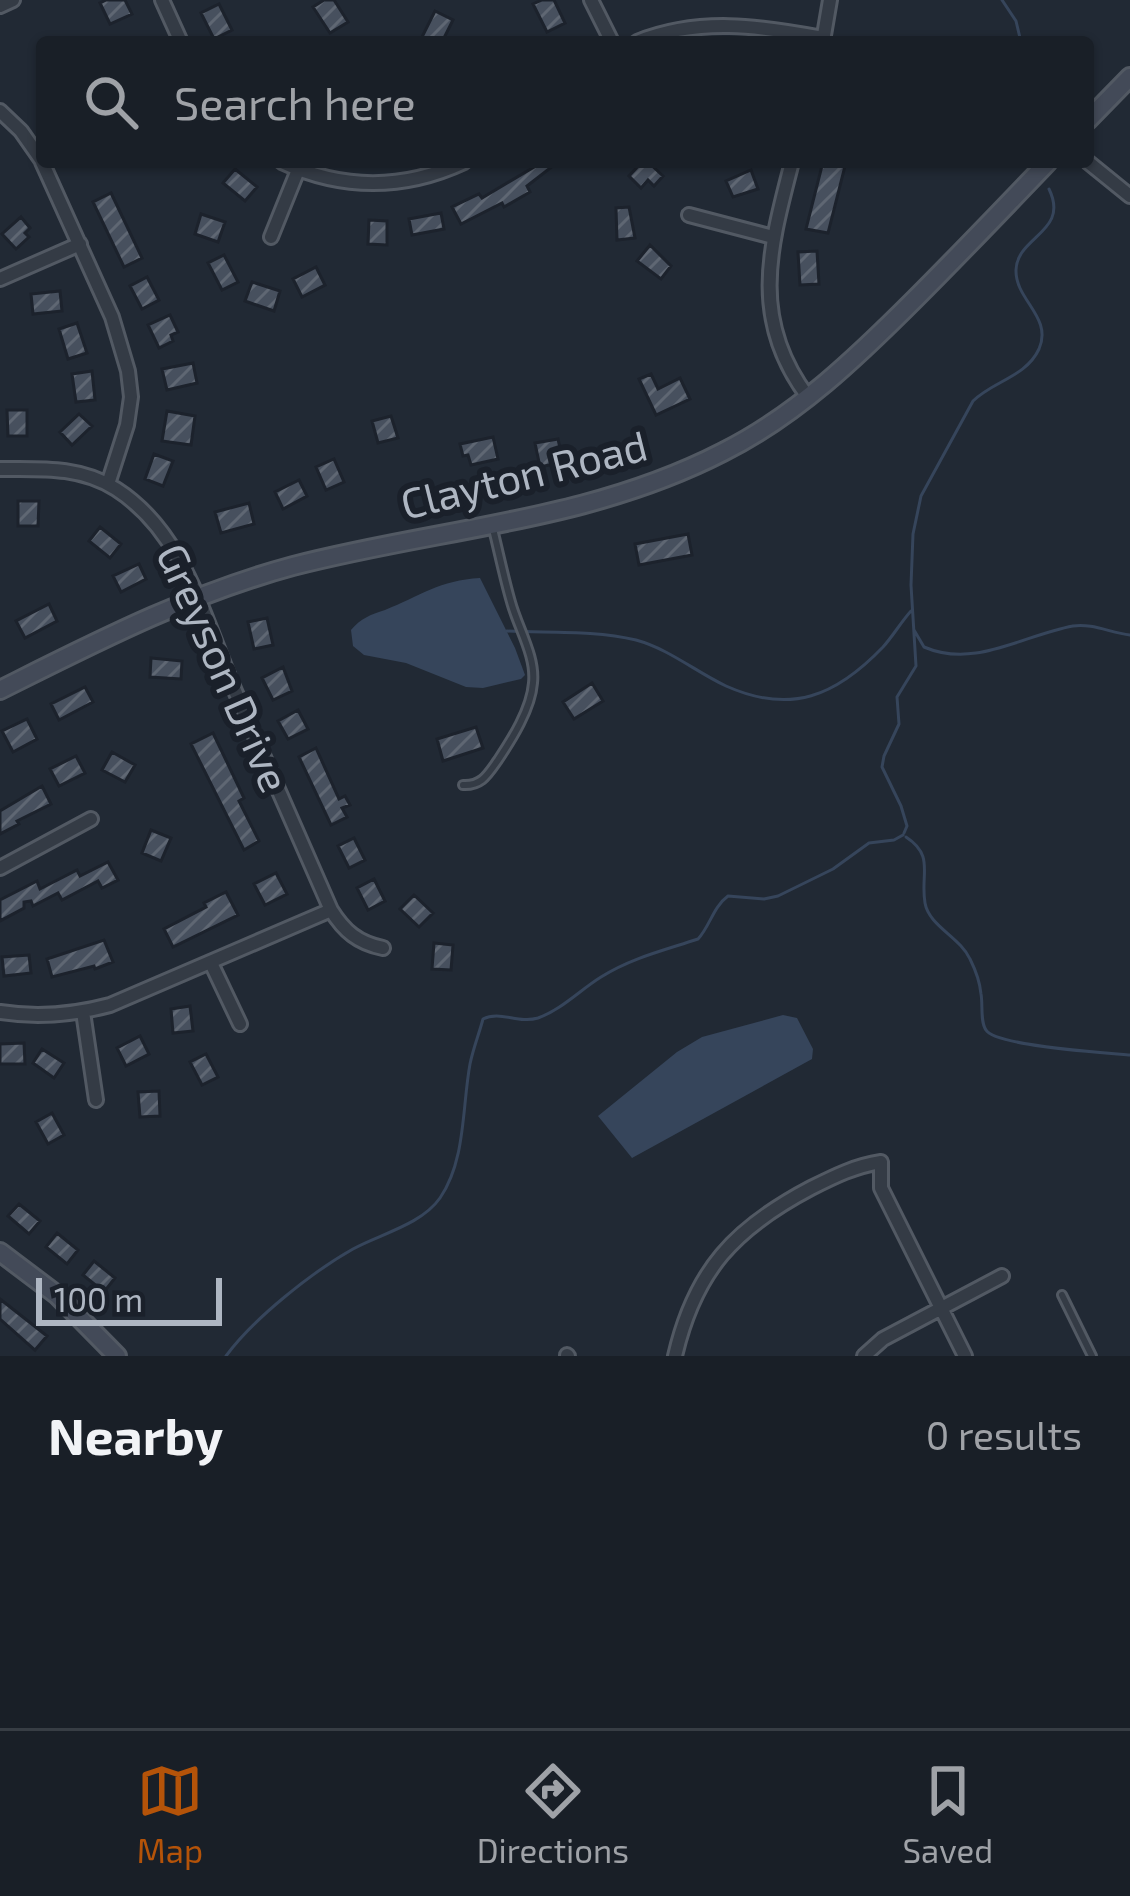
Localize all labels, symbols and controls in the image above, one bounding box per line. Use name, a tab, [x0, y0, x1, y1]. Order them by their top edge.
search box	[36, 36, 1094, 168]
icon: search	[78, 69, 144, 135]
text: Search here	[174, 75, 416, 129]
street label: Clayton Road	[395, 418, 652, 528]
street label: Greyson Drive	[148, 536, 302, 799]
scale bar	[36, 1272, 222, 1325]
text: 100 m	[54, 1279, 143, 1319]
text: Nearby	[48, 1404, 223, 1465]
text: 0 results	[926, 1411, 1082, 1458]
tab: Map	[137, 1758, 203, 1870]
tab: Directions	[477, 1758, 629, 1870]
tab: Saved	[903, 1758, 993, 1870]

